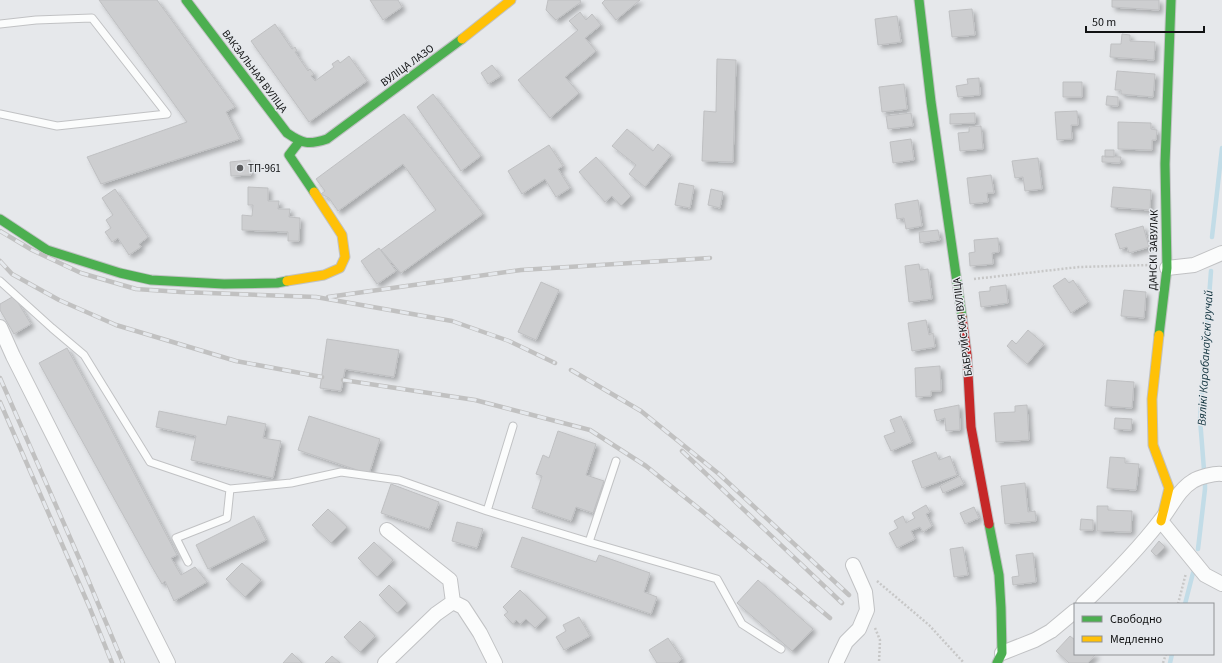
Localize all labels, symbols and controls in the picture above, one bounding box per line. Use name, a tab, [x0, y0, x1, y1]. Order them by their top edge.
scale bar	[1086, 8, 1204, 34]
text: 50 m	[1092, 14, 1116, 31]
street label: ВАКЗАЛЬНАЯ ВУЛІЦА	[218, 27, 291, 116]
street label: ВУЛІЦА ЛАЗО	[377, 41, 437, 90]
place label: ТП-961	[248, 161, 281, 176]
marker: ТП-961	[235, 163, 245, 173]
street label: ДАНСКІ ЗАВУЛАК	[1145, 209, 1162, 290]
street label: БАБРУЙСКАЯ ВУЛІЦА	[949, 277, 976, 377]
water label: Вялікі Карабанаўскі ручай	[1193, 290, 1218, 426]
legend	[1074, 603, 1214, 655]
text: Свободно	[1110, 611, 1162, 628]
text: Медленно	[1110, 631, 1164, 648]

